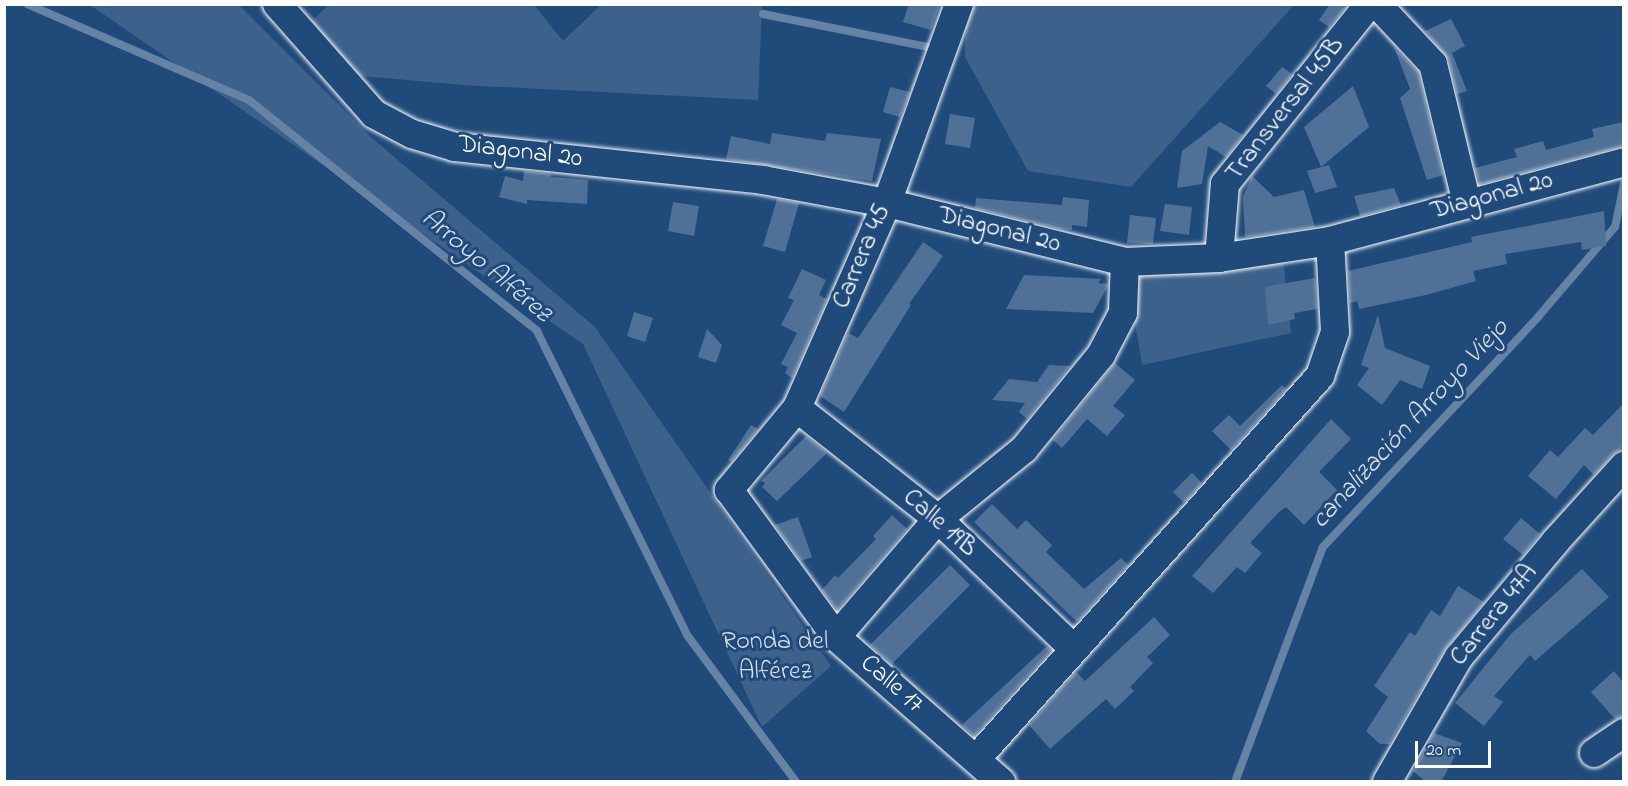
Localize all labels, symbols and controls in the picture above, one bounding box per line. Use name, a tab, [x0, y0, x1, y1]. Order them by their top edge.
street label: Transversal 45B	[1220, 32, 1352, 188]
street label: Diagonal 20	[456, 130, 584, 176]
street label: Diagonal 20	[1428, 166, 1556, 228]
street label: Carrera 45	[827, 200, 899, 314]
street label: Diagonal 20	[935, 201, 1063, 261]
water label: Arroyo Alférez	[414, 202, 558, 330]
water label: canalización Arroyo Viejo	[1304, 312, 1516, 536]
street label: Calle 19B	[895, 483, 983, 565]
street label: Carrera 47A	[1444, 559, 1546, 673]
park label: Ronda del Alférez	[722, 627, 828, 688]
street label: Calle 17	[853, 649, 929, 721]
scale bar	[1418, 729, 1494, 767]
text: 20 m	[1426, 738, 1461, 764]

